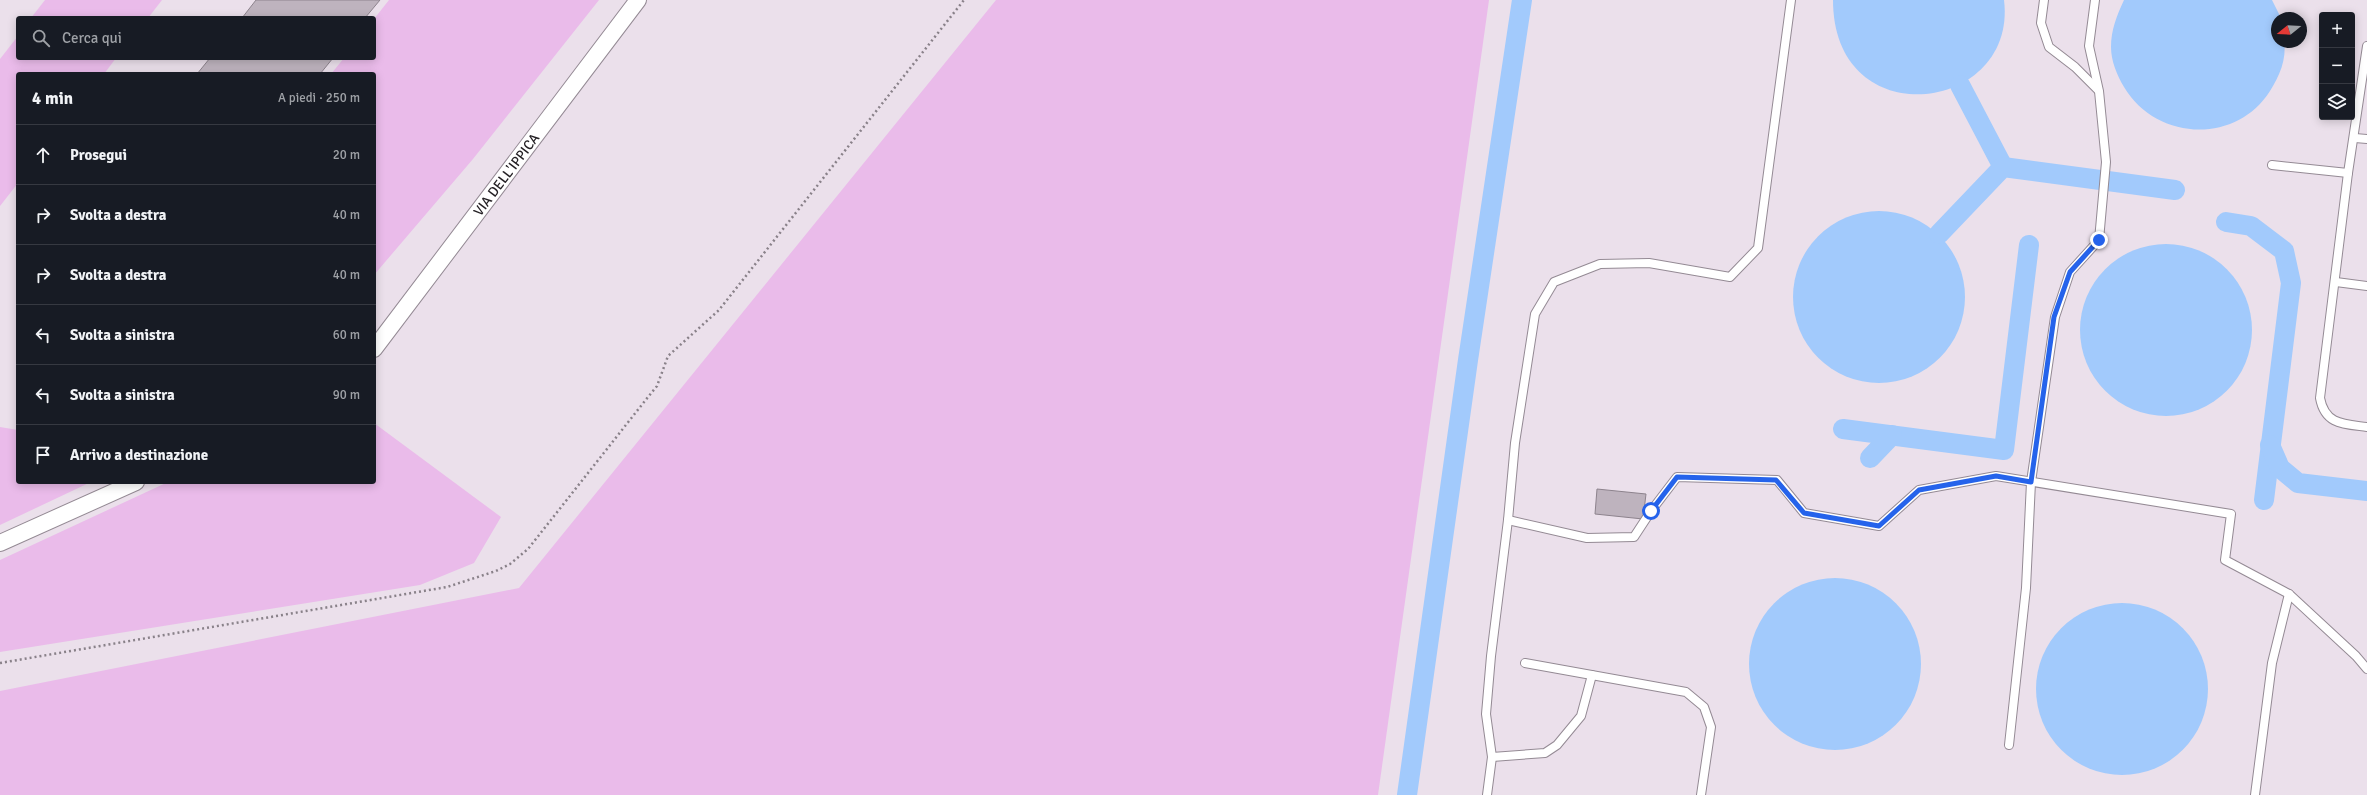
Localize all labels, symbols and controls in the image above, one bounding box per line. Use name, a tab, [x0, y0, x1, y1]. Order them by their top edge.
north arrow	[2271, 12, 2307, 48]
map controls	[2319, 12, 2355, 120]
button: +	[2319, 12, 2355, 48]
search box	[16, 16, 376, 60]
icon: search	[30, 27, 52, 49]
text: Cerca qui	[62, 29, 122, 47]
button: −	[2319, 48, 2355, 84]
button: layers	[2319, 84, 2355, 120]
text: 4 min	[32, 88, 73, 109]
text: A piedi · 250 m	[278, 90, 360, 106]
street label: VIA DELL'IPPICA	[470, 130, 543, 219]
icon: ahead	[32, 144, 54, 166]
text: Prosegui	[70, 146, 127, 164]
text: 20 m	[333, 147, 360, 163]
icon: right	[32, 204, 54, 226]
text: Svolta a destra	[70, 206, 166, 224]
text: 40 m	[333, 207, 360, 223]
route end	[2090, 231, 2108, 249]
icon: right	[32, 264, 54, 286]
text: Svolta a destra	[70, 266, 166, 284]
text: 40 m	[333, 267, 360, 283]
icon: left	[32, 324, 54, 346]
text: Svolta a sinistra	[70, 326, 175, 344]
text: 60 m	[333, 327, 360, 343]
icon: left	[32, 384, 54, 406]
text: Svolta a sinistra	[70, 386, 175, 404]
text: 90 m	[333, 387, 360, 403]
icon: arrive	[32, 444, 54, 466]
text: Arrivo a destinazione	[70, 446, 208, 464]
route start	[1642, 502, 1660, 520]

